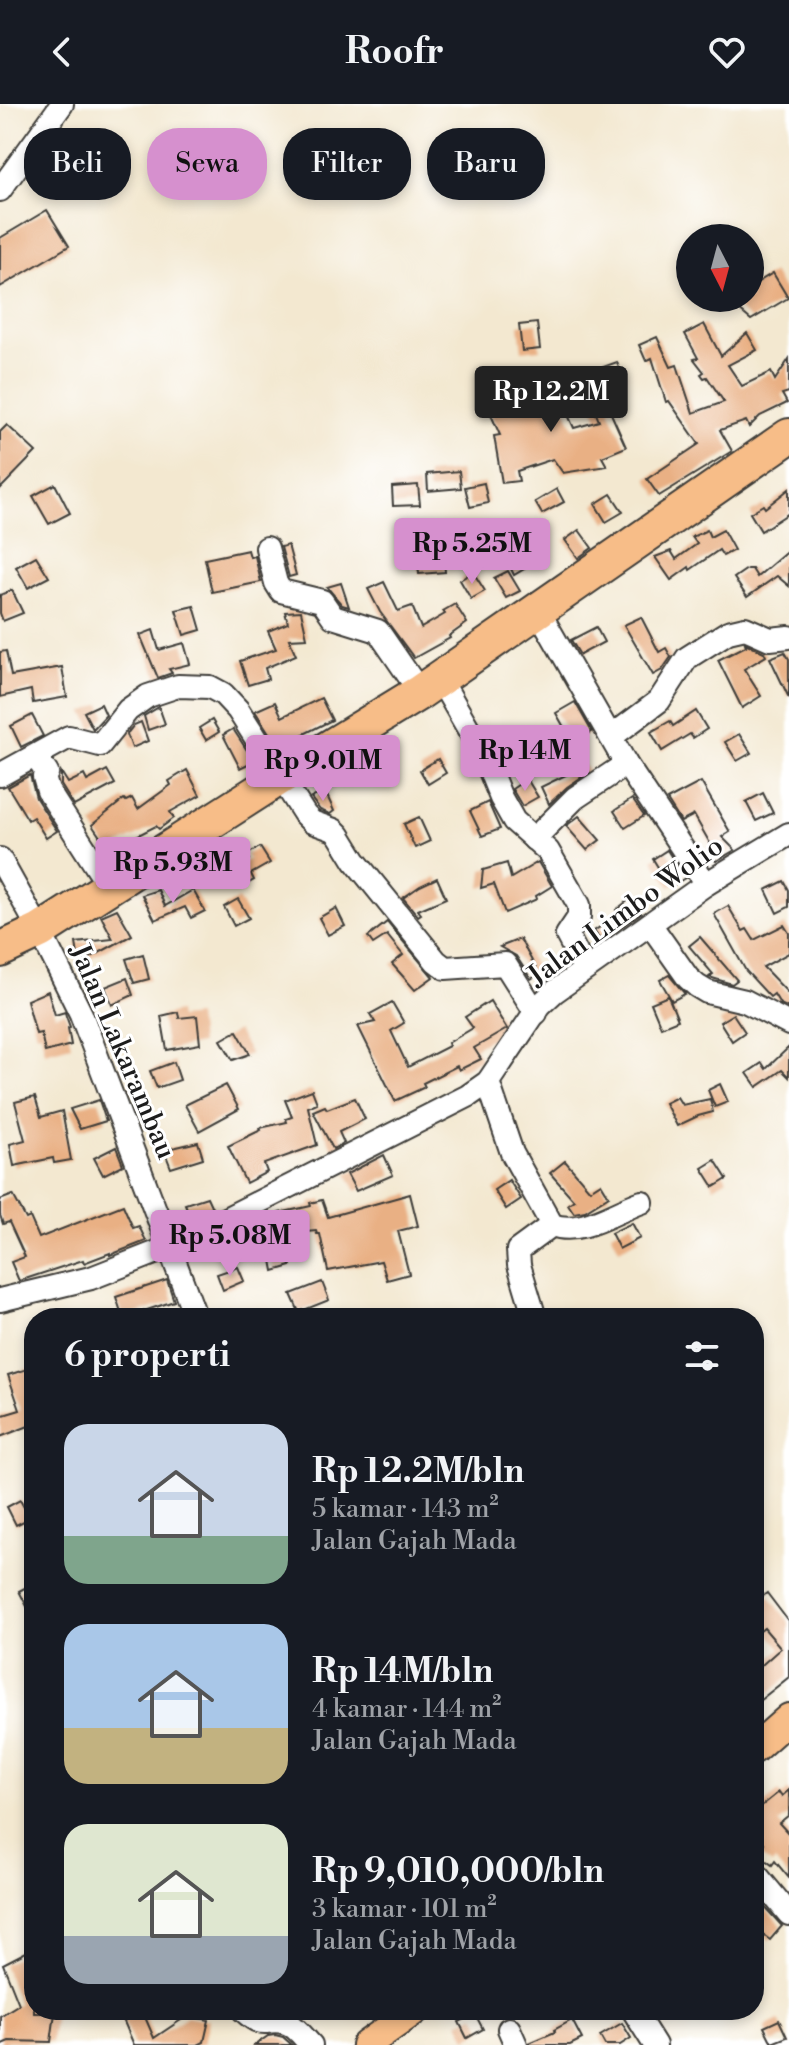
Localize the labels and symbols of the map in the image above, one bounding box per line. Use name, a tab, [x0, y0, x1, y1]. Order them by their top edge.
north arrow	[676, 224, 764, 312]
pin: Rp 12.2M	[468, 366, 634, 434]
pin: Rp 5.25M	[389, 518, 555, 586]
pin: Rp 14M	[460, 725, 590, 793]
pin: Rp 9.01M	[240, 735, 406, 803]
street label: Jalan Limbo Wolio	[520, 829, 731, 995]
pin: Rp 5.93M	[90, 837, 256, 905]
street label: Jalan Lakarambau	[61, 938, 184, 1164]
pin: Rp 5.08M	[147, 1210, 313, 1278]

